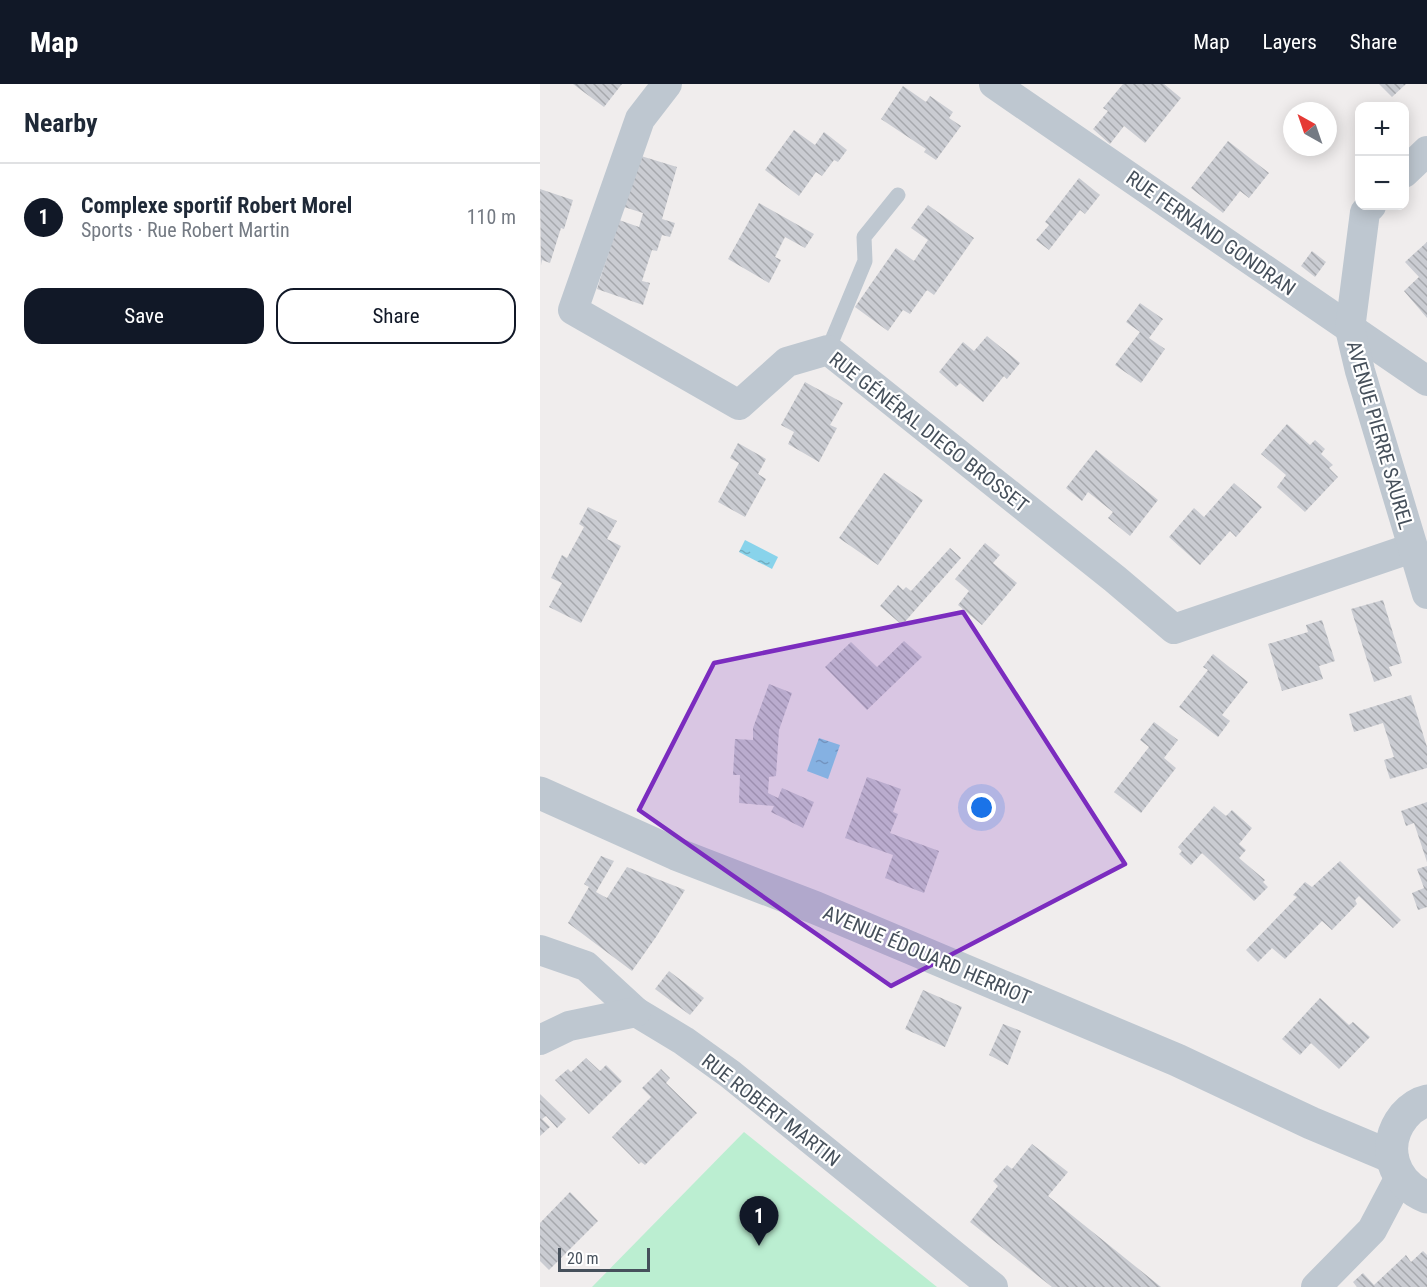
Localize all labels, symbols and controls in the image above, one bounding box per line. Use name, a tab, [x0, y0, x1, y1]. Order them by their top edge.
text: Map	[30, 26, 78, 59]
text: Map	[1193, 30, 1230, 54]
text: Layers	[1263, 30, 1317, 54]
text: Share	[1350, 30, 1397, 54]
north arrow	[1283, 102, 1337, 156]
map controls	[1355, 102, 1409, 210]
button: +	[1355, 102, 1409, 156]
text: Nearby	[24, 108, 98, 138]
button: −	[1355, 156, 1409, 210]
street label: RUE FERNAND GONDRAN	[1122, 165, 1300, 301]
text: Complexe sportif Robert Morel	[81, 193, 352, 218]
text: 1	[38, 205, 49, 229]
text: 110 m	[467, 205, 516, 229]
text: Sports · Rue Robert Martin	[81, 218, 290, 242]
button: Save	[24, 288, 264, 344]
button: Share	[276, 288, 516, 344]
street label: AVENUE PIERRE SAUREL	[1342, 338, 1418, 532]
street label: RUE GÉNÉRAL DIEGO BROSSET	[825, 347, 1033, 517]
your location	[967, 793, 996, 822]
street label: AVENUE ÉDOUARD HERRIOT	[820, 900, 1034, 1010]
street label: RUE ROBERT MARTIN	[697, 1049, 845, 1171]
pin: 1	[740, 1196, 778, 1246]
scale bar	[558, 1245, 650, 1272]
text: 20 m	[567, 1249, 599, 1268]

